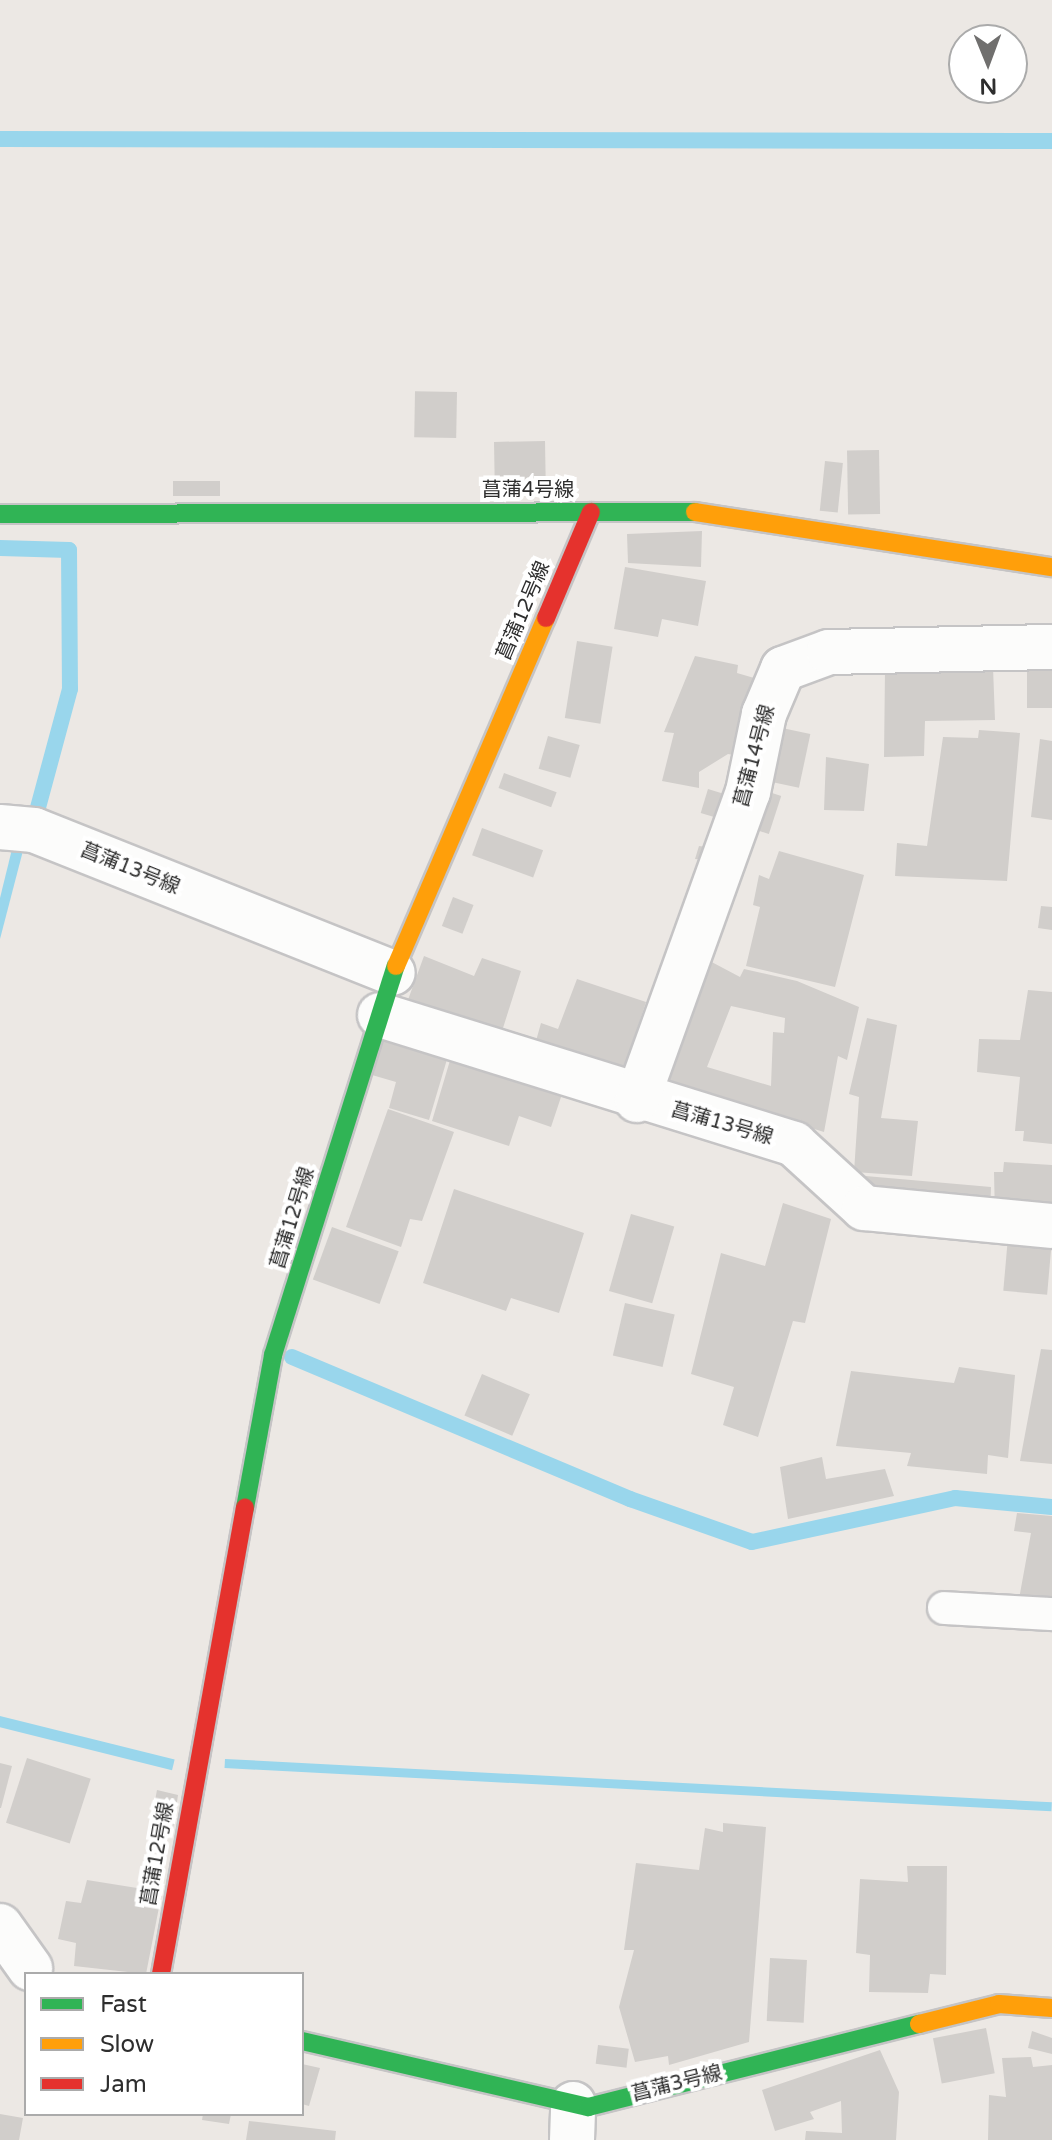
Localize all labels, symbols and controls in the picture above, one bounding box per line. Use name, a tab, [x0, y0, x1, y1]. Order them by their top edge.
north arrow	[948, 24, 1028, 104]
text: N	[979, 73, 997, 99]
street label: 菖蒲4号線	[482, 478, 574, 502]
street label: 菖蒲12号線	[492, 558, 556, 664]
street label: 菖蒲14号線	[730, 702, 780, 810]
street label: 菖蒲13号線	[77, 838, 183, 900]
street label: 菖蒲13号線	[668, 1098, 776, 1150]
street label: 菖蒲12号線	[266, 1164, 320, 1272]
street label: 菖蒲12号線	[137, 1800, 179, 1908]
legend	[24, 1972, 304, 2116]
text: Fast	[100, 1990, 147, 2019]
text: Slow	[100, 2030, 154, 2059]
street label: 菖蒲3号線	[629, 2061, 725, 2107]
text: Jam	[100, 2070, 147, 2099]

